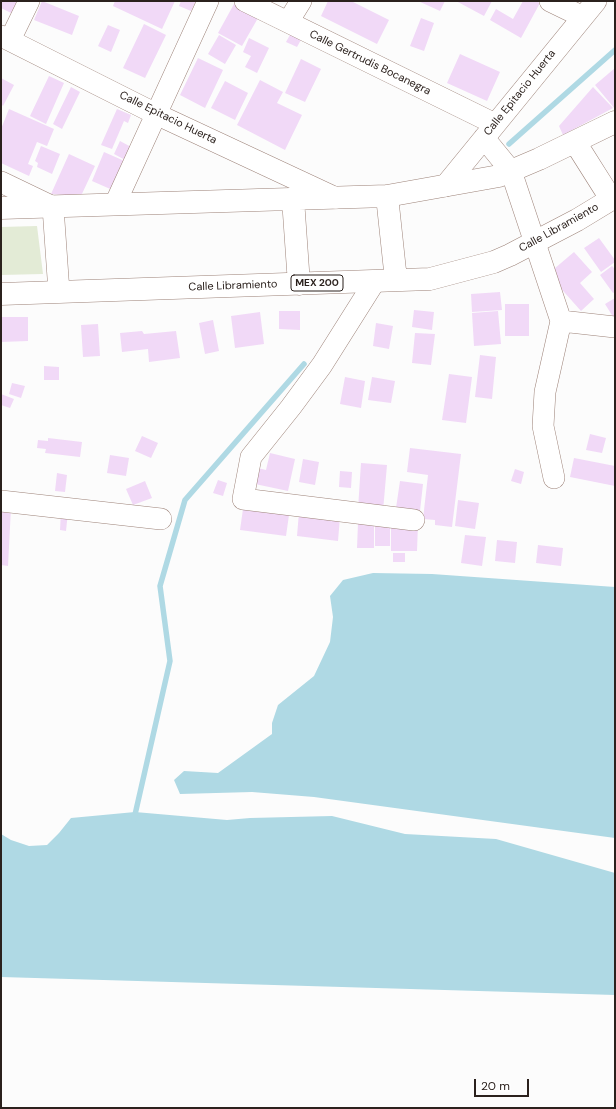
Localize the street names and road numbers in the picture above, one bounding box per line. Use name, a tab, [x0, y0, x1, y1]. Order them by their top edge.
street label: Calle Gertrudis Bocanegra	[307, 28, 433, 98]
street label: Calle Epitacio Huerta	[481, 47, 559, 139]
street label: Calle Epitacio Huerta	[117, 89, 219, 147]
street label: Calle Libramiento	[517, 201, 601, 255]
road number: MEX 200	[291, 275, 343, 291]
street label: Calle Libramiento	[188, 278, 278, 294]

